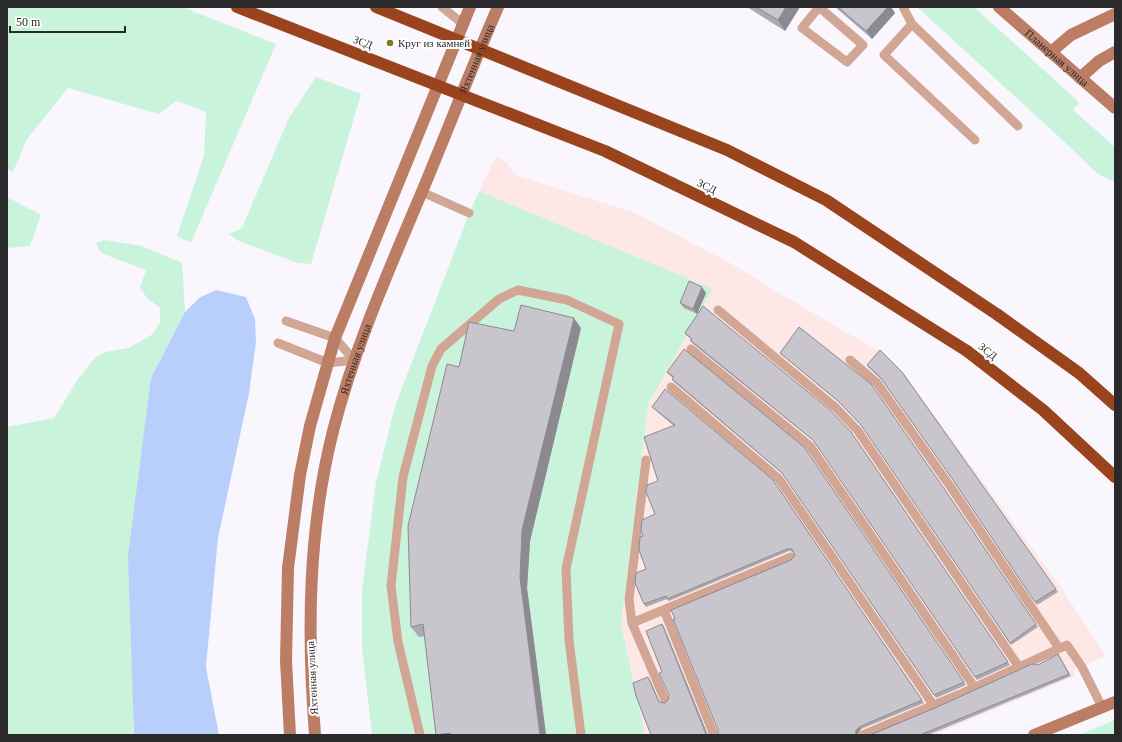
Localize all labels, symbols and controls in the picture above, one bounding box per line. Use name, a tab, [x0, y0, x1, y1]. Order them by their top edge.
scale bar	[10, 8, 125, 34]
text: 50 m	[16, 15, 41, 29]
street label: Яхтенная улица	[457, 22, 496, 95]
street label: Планерная улица	[1023, 27, 1091, 89]
street label: ЗСД	[352, 33, 375, 51]
place label: Круг из камней	[398, 37, 470, 49]
marker: Круг из камней	[385, 38, 395, 48]
street label: ЗСД	[695, 176, 719, 196]
street label: Яхтенная улица	[338, 322, 373, 396]
street label: ЗСД	[976, 340, 1000, 362]
street label: Яхтенная улица	[304, 641, 320, 715]

